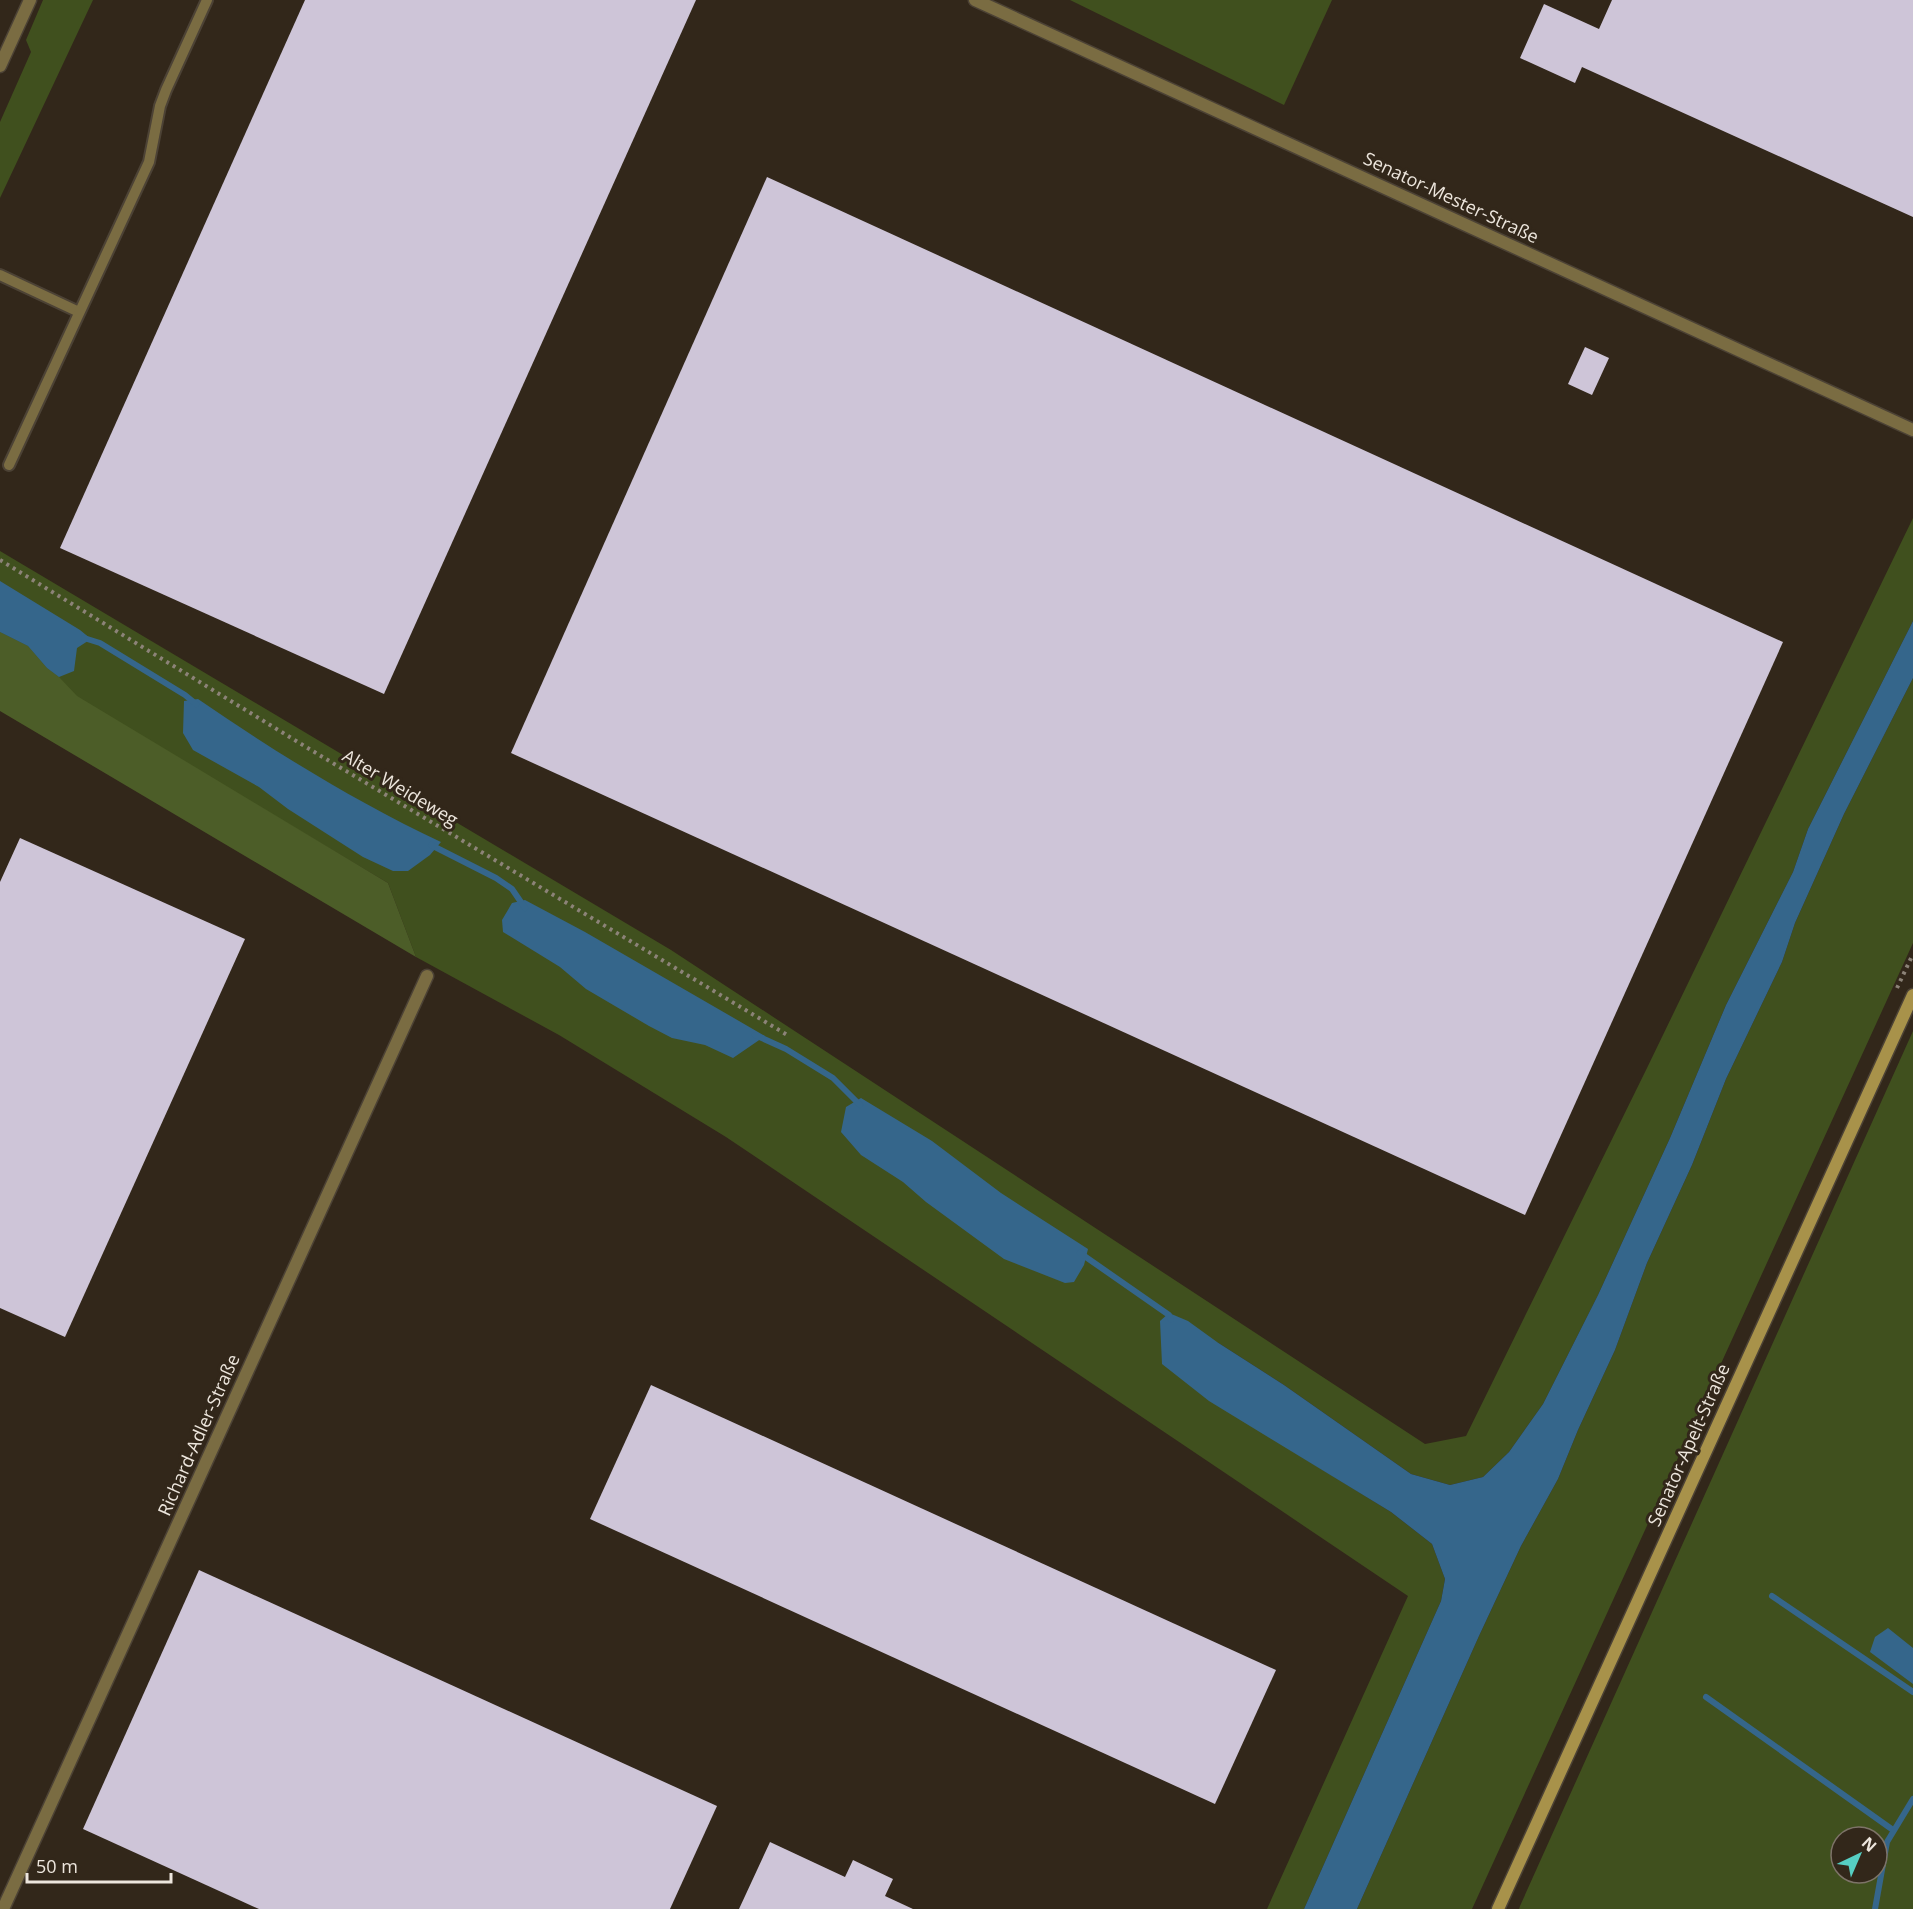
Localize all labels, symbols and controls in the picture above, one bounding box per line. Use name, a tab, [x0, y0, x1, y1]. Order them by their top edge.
street label: Senator-Mester-Straße	[1360, 146, 1543, 248]
street label: Alter Weideweg	[338, 743, 463, 831]
street label: Richard-Adler-Straße	[152, 1350, 245, 1519]
street label: Senator-Apelt-Straße	[1641, 1359, 1735, 1530]
north arrow	[1829, 1825, 1889, 1885]
text: N	[1857, 1832, 1882, 1857]
scale bar	[27, 1846, 171, 1884]
text: 50 m	[36, 1854, 78, 1878]

